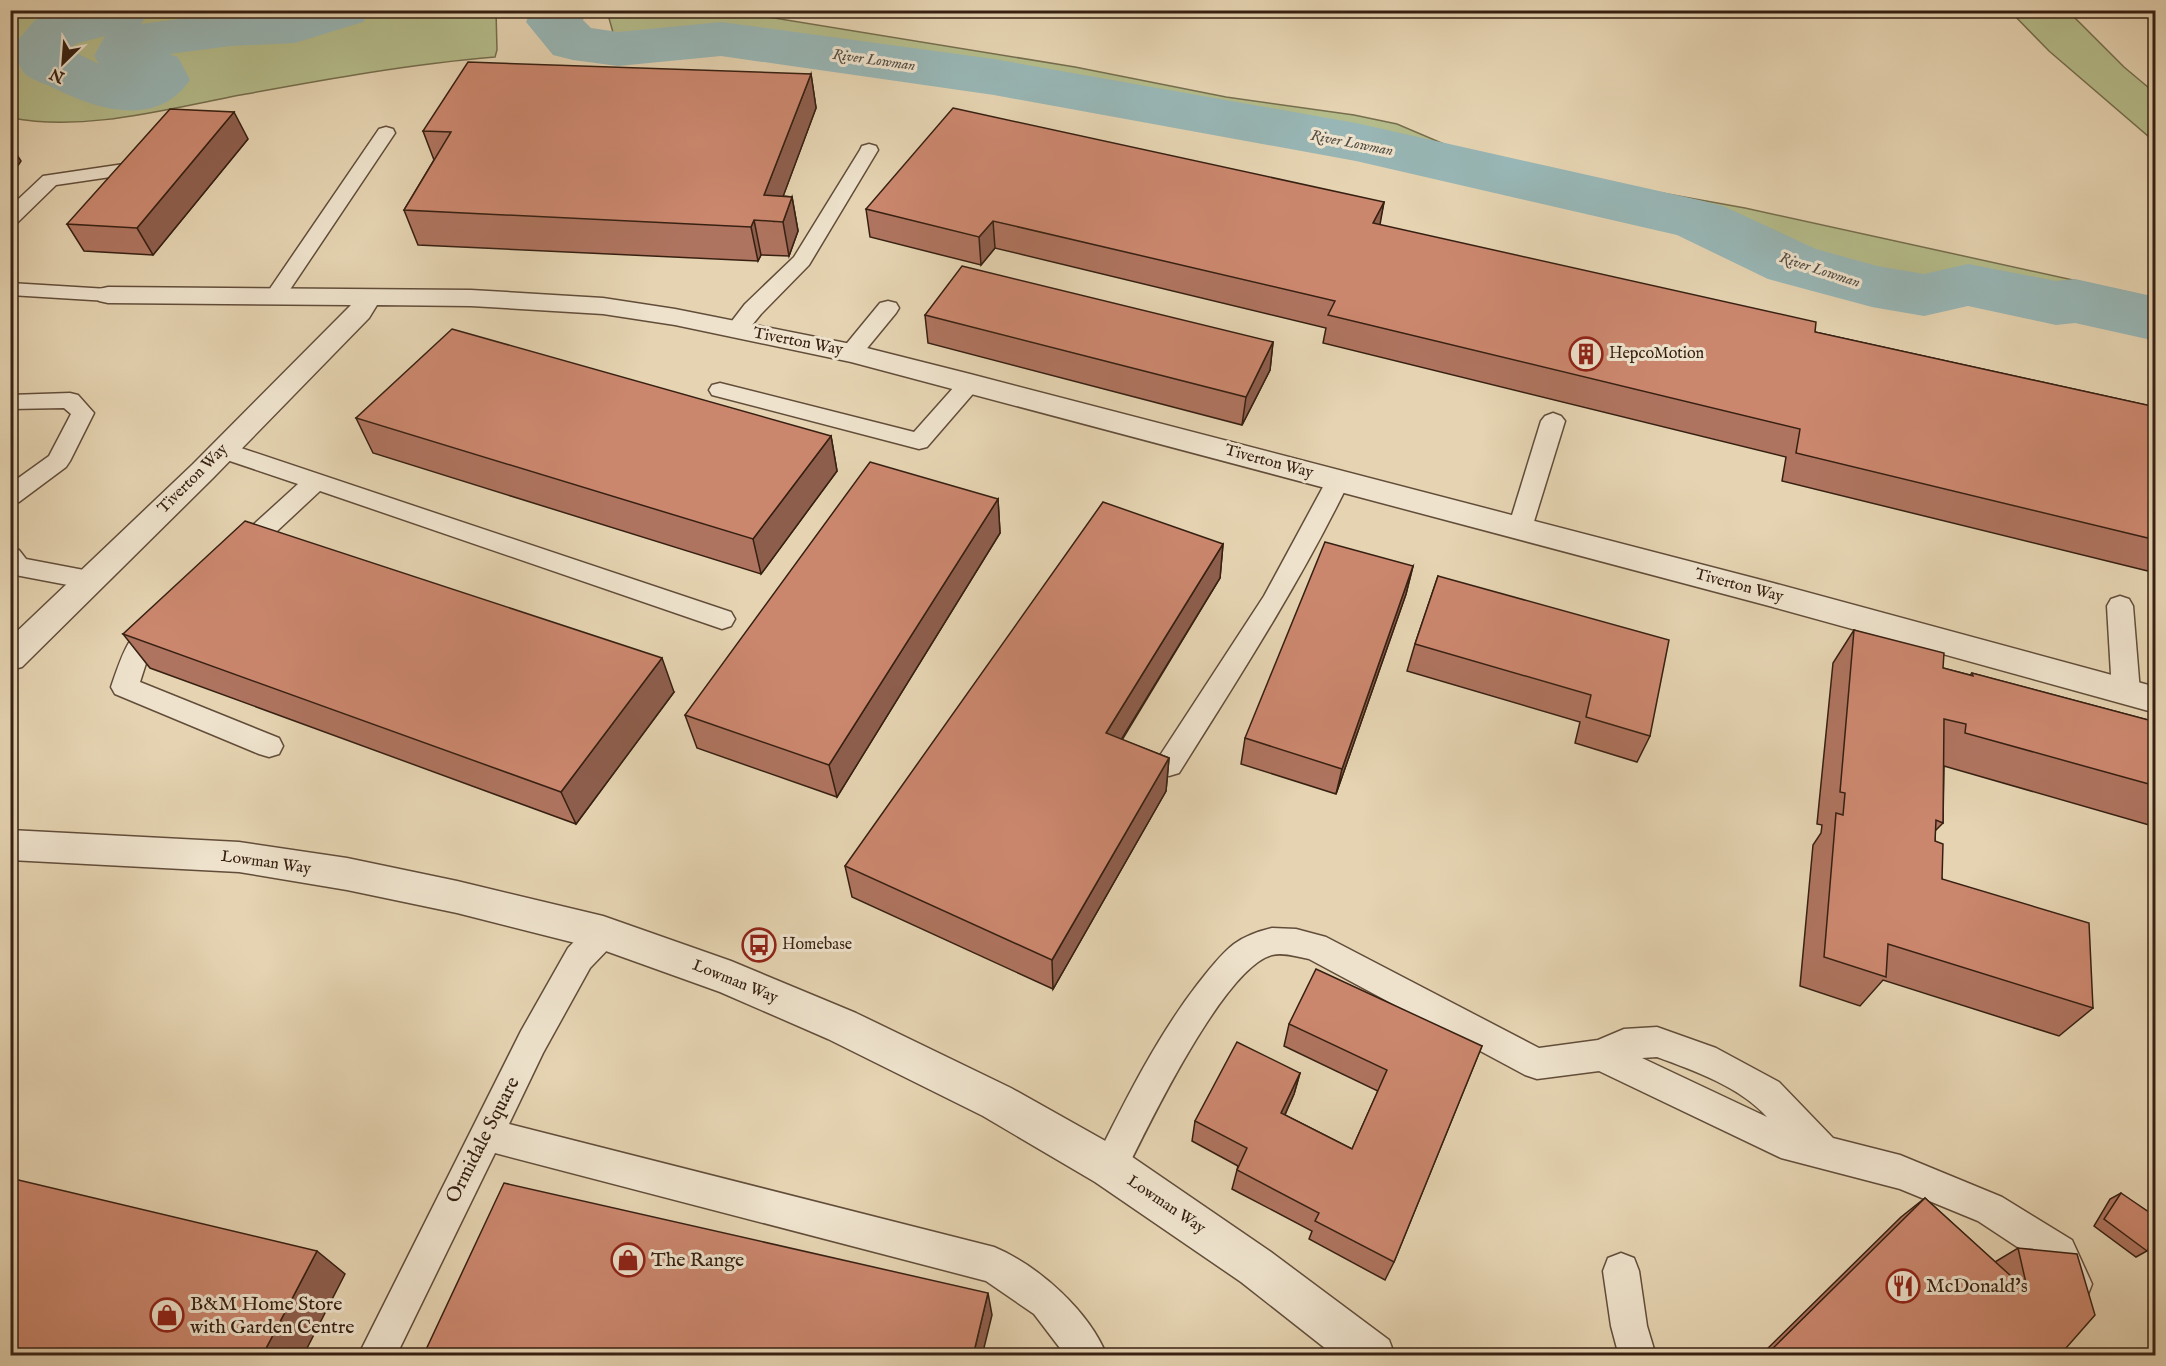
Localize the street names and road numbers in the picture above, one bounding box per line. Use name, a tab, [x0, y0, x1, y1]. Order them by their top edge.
street label: Tiverton Way	[751, 324, 845, 361]
street label: Tiverton Way	[154, 440, 232, 518]
street label: Tiverton Way	[1222, 441, 1316, 483]
street label: Tiverton Way	[1692, 565, 1786, 607]
street label: Lowman Way	[220, 847, 312, 879]
street label: Lowman Way	[689, 956, 781, 1008]
street label: Ormidale Square	[440, 1073, 526, 1207]
street label: Lowman Way	[1123, 1171, 1209, 1239]

